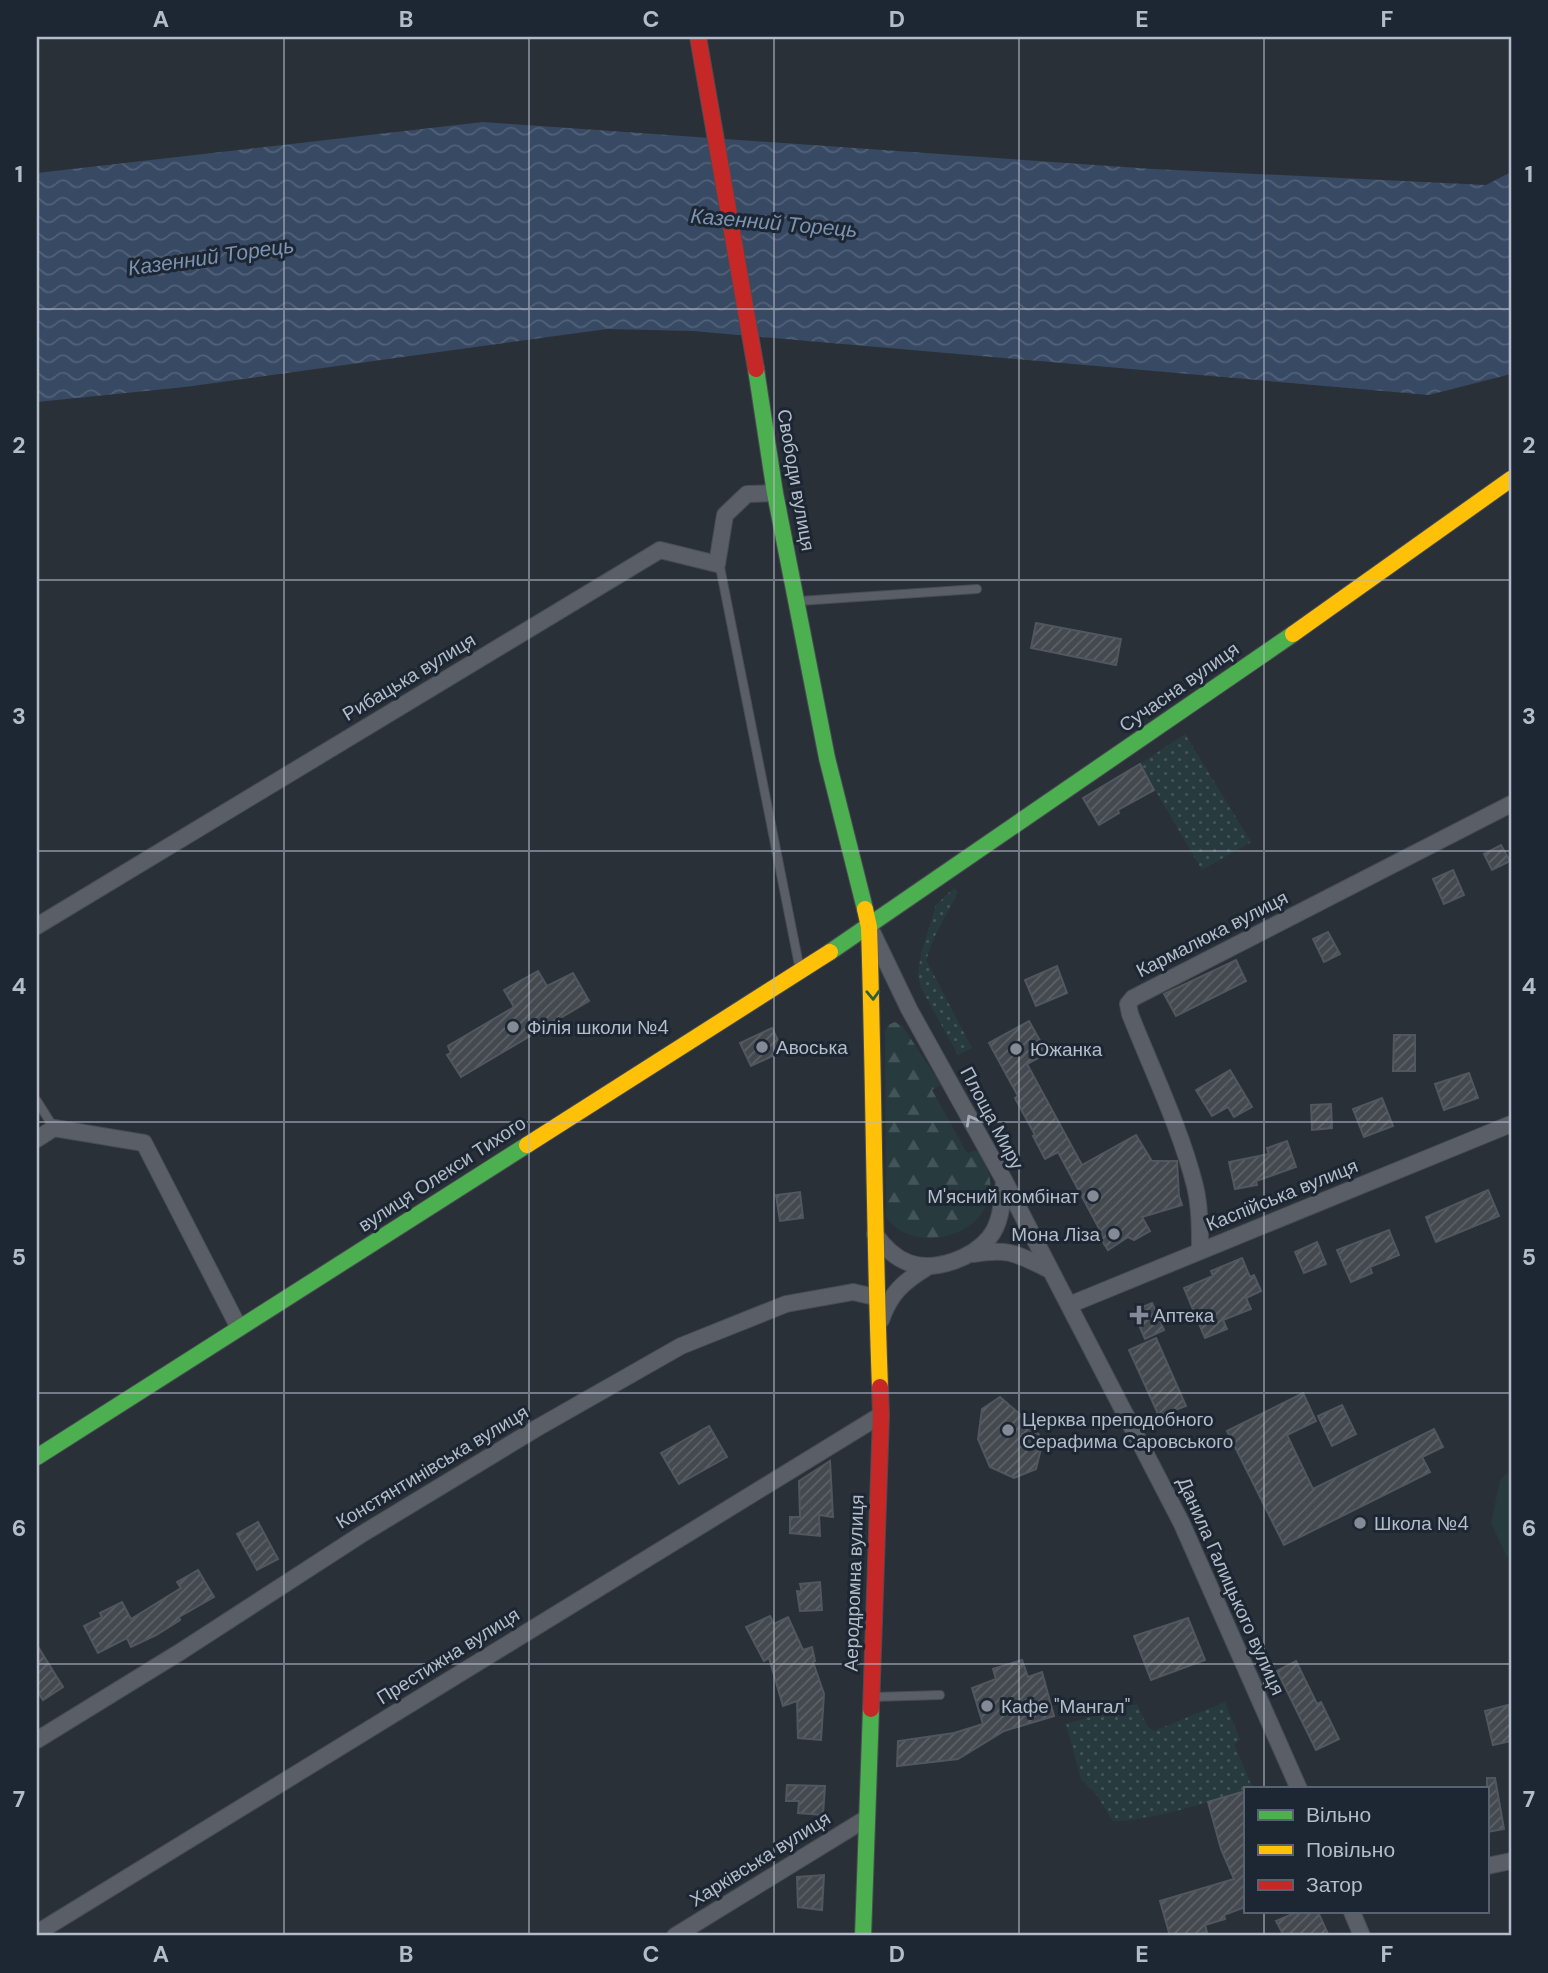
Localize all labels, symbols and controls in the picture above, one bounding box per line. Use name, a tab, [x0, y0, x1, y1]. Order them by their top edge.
text: A	[153, 4, 169, 34]
text: B	[399, 4, 413, 34]
text: C	[643, 4, 659, 34]
text: D	[889, 4, 905, 34]
text: E	[1135, 4, 1149, 34]
text: F	[1381, 4, 1394, 34]
text: 1	[15, 159, 23, 189]
text: 1	[1525, 159, 1533, 189]
water label: Казенний Торець	[689, 202, 859, 244]
water label: Казенний Торець	[126, 231, 296, 283]
street label: Свободи вулиця	[771, 407, 821, 553]
text: 2	[12, 430, 26, 460]
text: 2	[1522, 430, 1536, 460]
street label: Рибацька вулиця	[338, 627, 480, 727]
street label: Сучасна вулиця	[1114, 636, 1244, 738]
text: 3	[12, 701, 26, 731]
text: 3	[1522, 701, 1536, 731]
street label: Кармалюка вулиця	[1132, 885, 1292, 983]
text: 4	[12, 971, 27, 1001]
text: 4	[1522, 971, 1537, 1001]
one-way arrow	[865, 989, 880, 1000]
place label: Філія школи №4	[527, 1015, 669, 1040]
marker: Філія школи №4	[505, 1019, 521, 1035]
place label: Авоська	[776, 1035, 848, 1060]
place label: Южанка	[1030, 1037, 1103, 1062]
marker: Авоська	[754, 1039, 770, 1055]
marker: Южанка	[1008, 1041, 1024, 1057]
street label: Площа Миру	[954, 1062, 1030, 1174]
street label: вулиця Олекси Тихого	[353, 1110, 531, 1238]
one-way arrow	[966, 1115, 979, 1127]
street label: Каспійська вулиця	[1202, 1153, 1362, 1237]
place label: М'ясний комбінат	[927, 1184, 1079, 1209]
marker: М'ясний комбінат	[1085, 1188, 1101, 1204]
place label: Мона Ліза	[1011, 1222, 1100, 1247]
marker: Мона Ліза	[1106, 1226, 1122, 1242]
text: 5	[12, 1242, 26, 1272]
text: 5	[1522, 1242, 1536, 1272]
place label: Аптека	[1153, 1303, 1215, 1328]
marker: Аптека	[1131, 1307, 1147, 1323]
street label: Констянтинівська вулиця	[331, 1400, 533, 1534]
place label: Церква преподобного Серафима Саровського	[1022, 1407, 1233, 1454]
marker: Церква преподобного Серафима Саровського	[1000, 1422, 1016, 1438]
street label: Данила Галицького вулиця	[1172, 1473, 1290, 1699]
street label: Аеродромна вулиця	[838, 1494, 870, 1672]
place label: Школа №4	[1374, 1511, 1469, 1536]
text: 6	[12, 1513, 26, 1543]
text: 6	[1522, 1513, 1536, 1543]
marker: Школа №4	[1352, 1515, 1368, 1531]
street label: Престижна вулиця	[372, 1602, 524, 1710]
place label: Кафе "Мангал"	[1001, 1694, 1130, 1719]
marker: Кафе "Мангал"	[979, 1698, 995, 1714]
text: 7	[13, 1784, 25, 1814]
text: 7	[1523, 1784, 1535, 1814]
legend	[1244, 1787, 1488, 1913]
text: Вільно	[1306, 1801, 1371, 1829]
street label: Харківська вулиця	[685, 1806, 835, 1912]
text: Повільно	[1306, 1836, 1395, 1864]
text: Затор	[1306, 1871, 1363, 1899]
text: A	[153, 1939, 169, 1969]
text: B	[399, 1939, 413, 1969]
text: C	[643, 1939, 659, 1969]
text: D	[889, 1939, 905, 1969]
text: E	[1135, 1939, 1149, 1969]
text: F	[1381, 1939, 1394, 1969]

